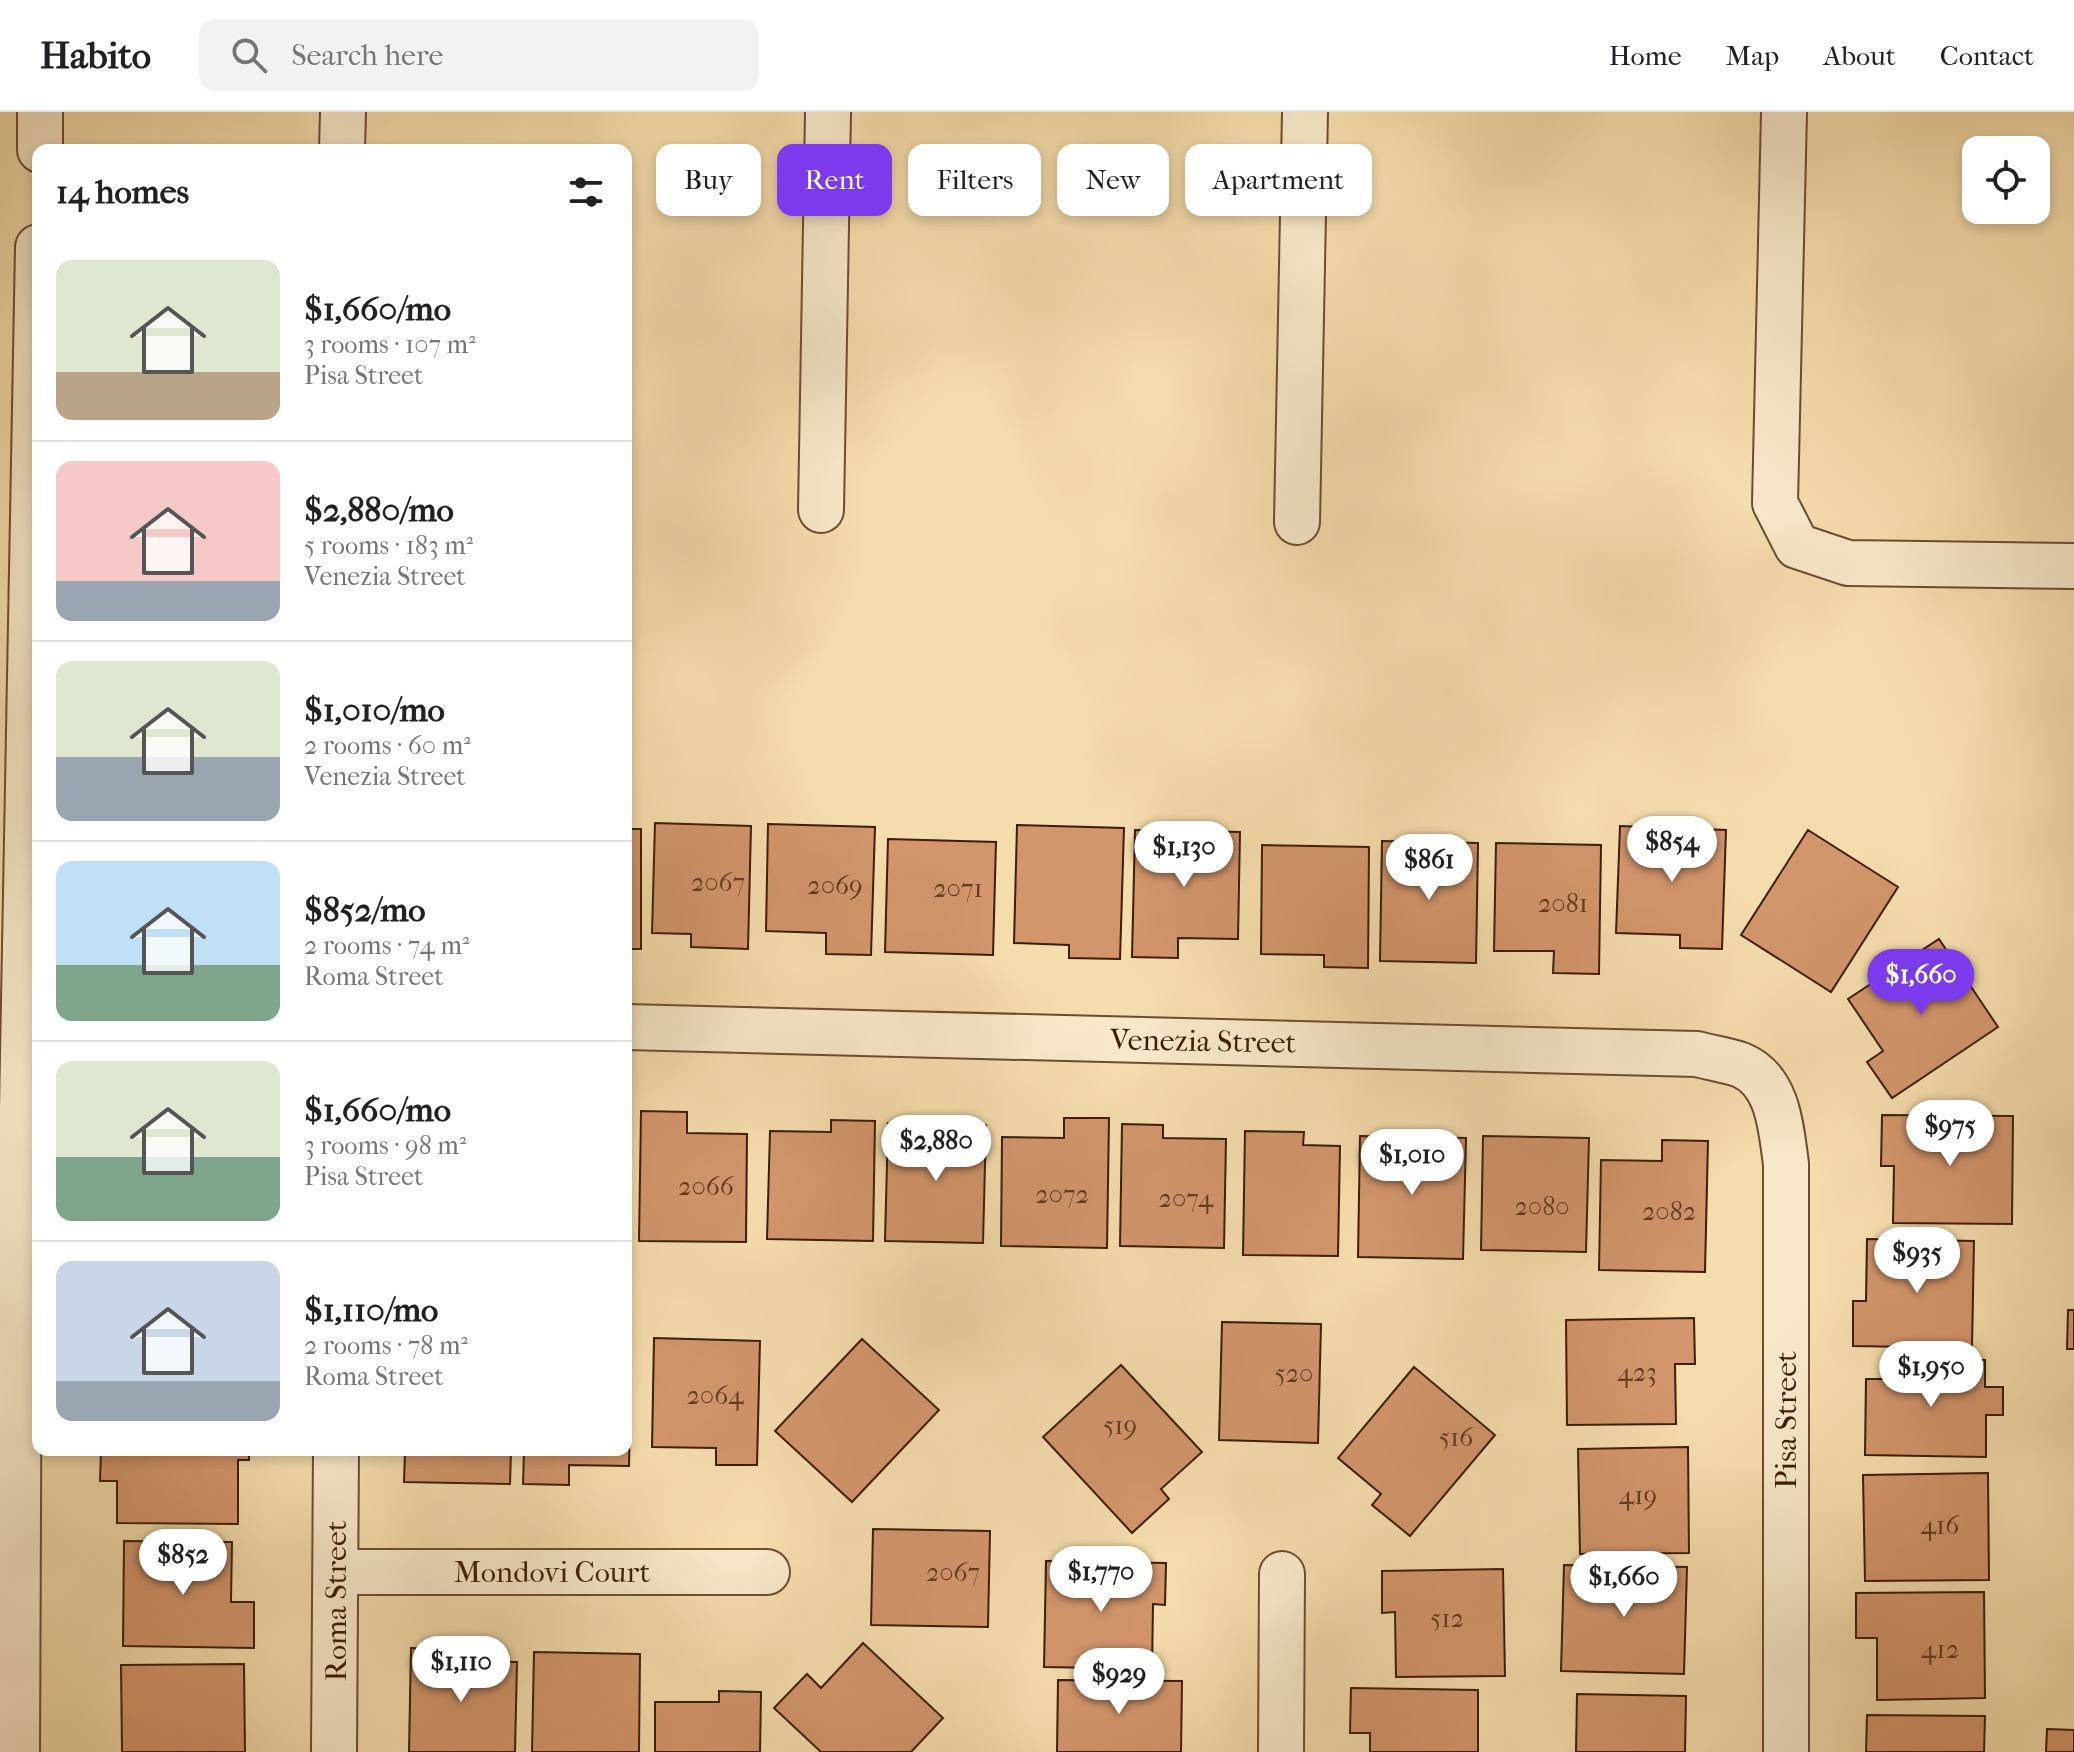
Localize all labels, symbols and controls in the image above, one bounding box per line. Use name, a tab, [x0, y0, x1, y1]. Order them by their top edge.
search box	[199, 19, 759, 91]
text: Habito	[40, 33, 151, 78]
icon: search	[227, 33, 271, 77]
text: Search here	[291, 38, 443, 73]
text: Home	[1609, 39, 1682, 72]
text: Map	[1726, 39, 1779, 72]
text: About	[1823, 39, 1896, 72]
text: Contact	[1940, 39, 2034, 72]
map controls	[1962, 136, 2050, 224]
button: locate	[1962, 136, 2050, 224]
chip: Buy	[656, 144, 761, 216]
chip: Rent	[777, 144, 892, 216]
chip: Filters	[908, 144, 1041, 216]
chip: New	[1057, 144, 1169, 216]
chip: Apartment	[1185, 144, 1372, 216]
icon: filters	[564, 170, 608, 214]
text: 14 homes	[56, 172, 189, 212]
text: $1,660/mo	[304, 289, 451, 329]
icon: home	[120, 292, 216, 388]
text: 3 rooms · 107 m²	[304, 329, 476, 360]
text: Pisa Street	[304, 360, 423, 391]
text: $2,880/mo	[304, 490, 454, 530]
icon: home	[120, 493, 216, 589]
text: 5 rooms · 183 m²	[304, 530, 473, 561]
text: Venezia Street	[304, 561, 466, 592]
text: $1,010/mo	[304, 690, 445, 730]
icon: home	[120, 693, 216, 789]
text: 2 rooms · 60 m²	[304, 730, 471, 761]
text: Venezia Street	[304, 761, 466, 792]
pin: $854	[1625, 816, 1719, 884]
pin: $1,130	[1119, 821, 1249, 889]
text: $854	[1645, 826, 1699, 857]
text: $1,130	[1152, 831, 1216, 862]
pin: $861	[1382, 834, 1476, 902]
text: $861	[1404, 844, 1454, 875]
house number: 2067	[691, 867, 745, 898]
house number: 2069	[807, 870, 863, 901]
house number: 2071	[933, 873, 983, 904]
house number: 2081	[1538, 888, 1588, 919]
text: $852/mo	[304, 890, 426, 930]
icon: home	[120, 893, 216, 989]
text: 2 rooms · 74 m²	[304, 930, 469, 961]
pin: $1,660	[1856, 949, 1986, 1017]
text: $1,660	[1885, 959, 1957, 990]
text: Roma Street	[304, 961, 443, 992]
street label: Venezia Street	[1109, 1022, 1297, 1061]
text: $1,660/mo	[304, 1090, 451, 1130]
icon: home	[120, 1093, 216, 1189]
pin: $975	[1903, 1100, 1997, 1168]
text: $975	[1924, 1110, 1976, 1141]
pin: $2,880	[871, 1115, 1001, 1183]
text: $2,880	[899, 1125, 973, 1156]
pin: $1,010	[1347, 1129, 1477, 1197]
text: 3 rooms · 98 m²	[304, 1130, 466, 1161]
text: $1,010	[1379, 1139, 1445, 1170]
text: Pisa Street	[304, 1161, 423, 1192]
house number: 2066	[678, 1171, 735, 1202]
house number: 2072	[1035, 1179, 1089, 1210]
house number: 2074	[1159, 1183, 1214, 1214]
house number: 2080	[1514, 1191, 1570, 1222]
house number: 2082	[1642, 1196, 1696, 1227]
pin: $935	[1870, 1227, 1964, 1295]
text: $935	[1892, 1237, 1942, 1268]
text: $1,110/mo	[304, 1290, 438, 1330]
icon: home	[120, 1293, 216, 1389]
text: 2 rooms · 78 m²	[304, 1330, 468, 1361]
pin: $1,950	[1866, 1341, 1996, 1409]
street label: Pisa Street	[1769, 1351, 1804, 1489]
text: $1,950	[1897, 1351, 1965, 1382]
house number: 423	[1617, 1357, 1657, 1388]
house number: 520	[1275, 1358, 1313, 1389]
text: Roma Street	[304, 1361, 443, 1392]
house number: 2064	[686, 1380, 744, 1411]
house number: 519	[1103, 1410, 1137, 1441]
house number: 516	[1439, 1422, 1474, 1453]
house number: 419	[1619, 1480, 1657, 1511]
house number: 416	[1921, 1510, 1960, 1541]
street label: Roma Street	[319, 1520, 354, 1681]
pin: $852	[136, 1529, 230, 1597]
text: $852	[157, 1539, 209, 1570]
pin: $1,770	[1036, 1546, 1166, 1614]
pin: $1,660	[1559, 1551, 1689, 1619]
street label: Mondovi Court	[454, 1555, 651, 1590]
text: $1,770	[1068, 1556, 1134, 1587]
house number: 2067	[926, 1557, 980, 1588]
text: $1,660	[1588, 1561, 1660, 1592]
house number: 512	[1430, 1603, 1464, 1634]
house number: 412	[1921, 1634, 1959, 1665]
pin: $1,110	[396, 1636, 526, 1704]
text: $1,110	[430, 1646, 492, 1677]
pin: $929	[1072, 1648, 1166, 1716]
text: $929	[1092, 1658, 1146, 1689]

